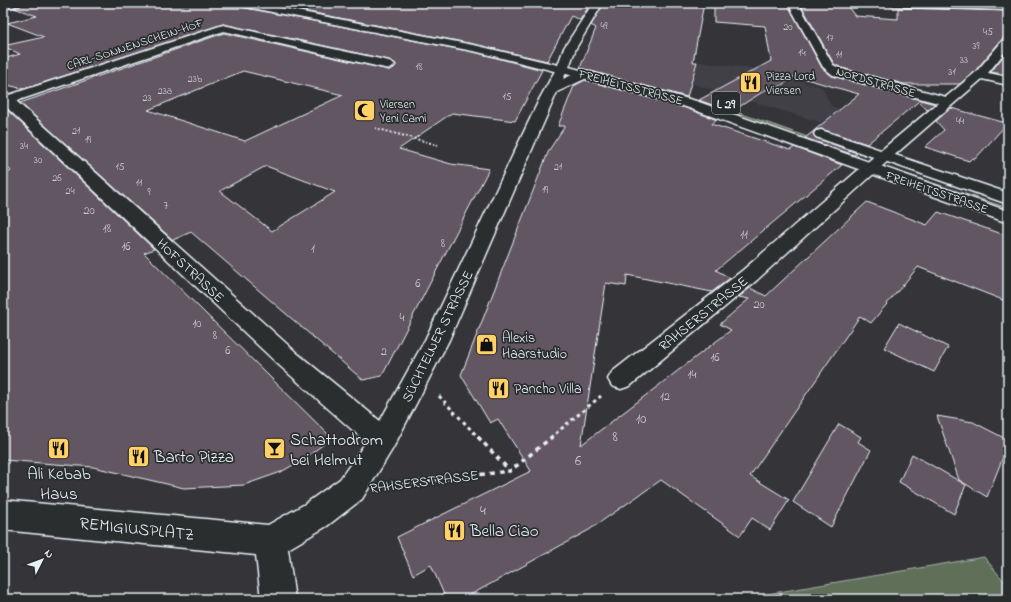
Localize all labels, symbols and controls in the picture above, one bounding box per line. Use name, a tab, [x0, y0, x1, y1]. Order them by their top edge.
street label: CARL-SONNENSCHEIN-HOF	[64, 14, 206, 76]
house number: 49	[600, 19, 608, 34]
house number: 20	[783, 20, 793, 35]
house number: 45	[983, 25, 993, 40]
house number: 17	[826, 31, 834, 46]
house number: 39	[972, 39, 980, 54]
house number: 14	[798, 46, 806, 61]
house number: 11	[836, 48, 842, 63]
house number: 33	[960, 53, 968, 68]
house number: 18	[416, 60, 423, 75]
street label: NORDSTRASSE	[834, 63, 918, 103]
street label: FREIHEITSSTRASSE	[576, 65, 685, 111]
house number: 31	[948, 65, 956, 80]
place label: Pizza Lord Viersen	[765, 68, 815, 100]
restaurant icon: Pizza Lord Viersen	[737, 70, 763, 96]
house number: 23b	[188, 72, 203, 87]
house number: 23a	[158, 84, 172, 99]
house number: 15	[503, 90, 512, 105]
house number: 23	[142, 91, 152, 106]
road number: L 29	[712, 92, 740, 114]
place label: Viersen Yeni Cami	[379, 96, 427, 128]
mosque icon: Viersen Yeni Cami	[352, 98, 378, 124]
house number: 44	[956, 114, 964, 129]
house number: 21	[72, 124, 80, 139]
house number: 19	[85, 133, 91, 148]
house number: 34	[20, 139, 28, 154]
house number: 30	[34, 153, 43, 168]
house number: 15	[116, 160, 125, 175]
house number: 21	[554, 160, 562, 175]
street label: FREIHEITSSTRASSE	[882, 167, 990, 219]
house number: 26	[52, 171, 62, 186]
house number: 11	[136, 176, 142, 191]
house number: 19	[542, 183, 548, 198]
house number: 24	[65, 184, 75, 199]
house number: 9	[147, 185, 151, 200]
house number: 7	[164, 197, 169, 215]
house number: 20	[83, 202, 95, 220]
house number: 18	[103, 220, 112, 238]
house number: 11	[740, 226, 748, 244]
street label: HOFSTRASSE	[151, 234, 229, 308]
house number: 8	[441, 235, 446, 253]
house number: 16	[121, 238, 131, 256]
house number: 1	[311, 240, 315, 258]
street label: SÜCHTELNER STRASSE	[397, 267, 479, 406]
street label: RAHSERSTRASSE	[655, 272, 753, 357]
house number: 6	[415, 275, 421, 293]
house number: 20	[753, 296, 765, 314]
house number: 4	[400, 309, 405, 327]
house number: 10	[192, 315, 202, 333]
house number: 8	[213, 327, 218, 345]
place label: Alexis Haarstudio	[502, 328, 567, 365]
shop icon: Alexis Haarstudio	[473, 332, 499, 358]
house number: 6	[225, 342, 231, 360]
house number: 2	[381, 343, 387, 361]
house number: 16	[710, 349, 720, 367]
house number: 14	[688, 366, 696, 384]
restaurant icon: Pancho Villa	[486, 375, 512, 401]
place label: Pancho Villa	[514, 379, 581, 400]
house number: 12	[660, 388, 670, 406]
house number: 10	[636, 409, 646, 430]
house number: 8	[612, 427, 618, 448]
place label: Schattodrom bei Helmut	[290, 428, 383, 473]
restaurant icon: Ali Kebab Haus	[46, 436, 72, 462]
bar icon: Schattodrom bei Helmut	[262, 436, 288, 462]
restaurant icon: Barto Pizza	[126, 443, 152, 469]
place label: Barto Pizza	[153, 445, 234, 470]
house number: 6	[575, 451, 581, 472]
place label: Ali Kebab Haus	[27, 462, 91, 507]
street label: RAHSERSTRASSE	[369, 465, 480, 500]
house number: 4	[480, 501, 486, 522]
street label: REMIGIUSPLATZ	[78, 511, 195, 548]
restaurant icon: Bella Ciao	[442, 517, 468, 543]
place label: Bella Ciao	[469, 519, 539, 544]
north arrow	[22, 540, 62, 580]
text: N	[40, 546, 57, 562]

